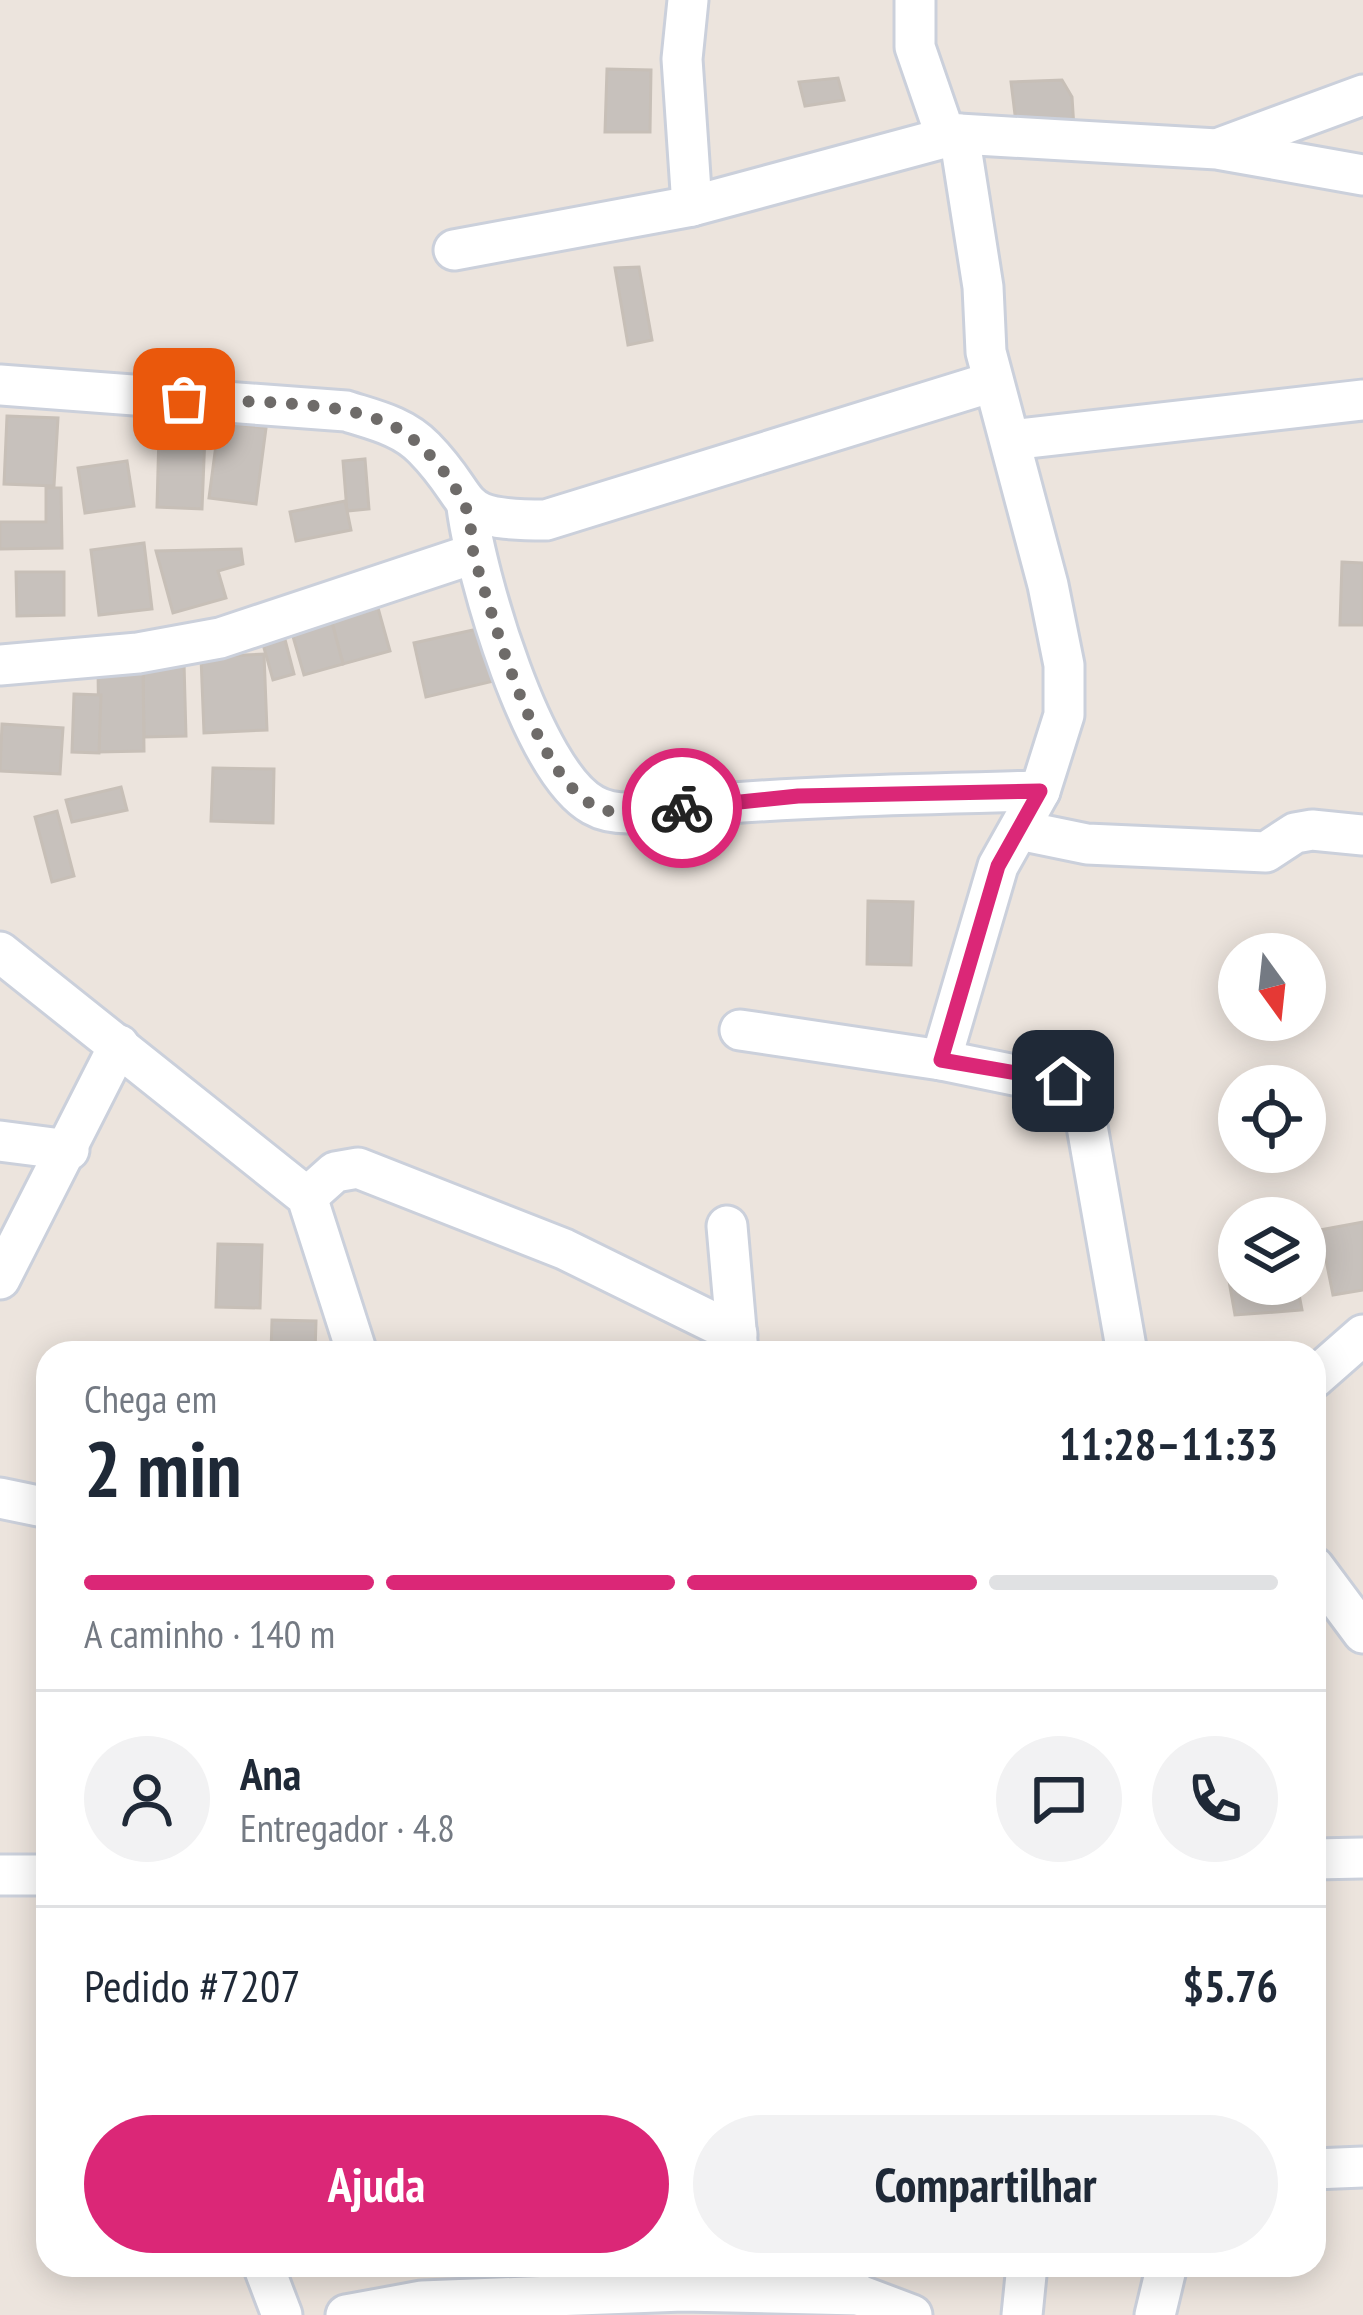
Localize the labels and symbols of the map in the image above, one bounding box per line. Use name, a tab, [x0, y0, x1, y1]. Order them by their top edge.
pin	[133, 348, 235, 450]
courier	[622, 748, 742, 868]
north arrow	[1218, 933, 1326, 1041]
pin	[1012, 1030, 1114, 1132]

